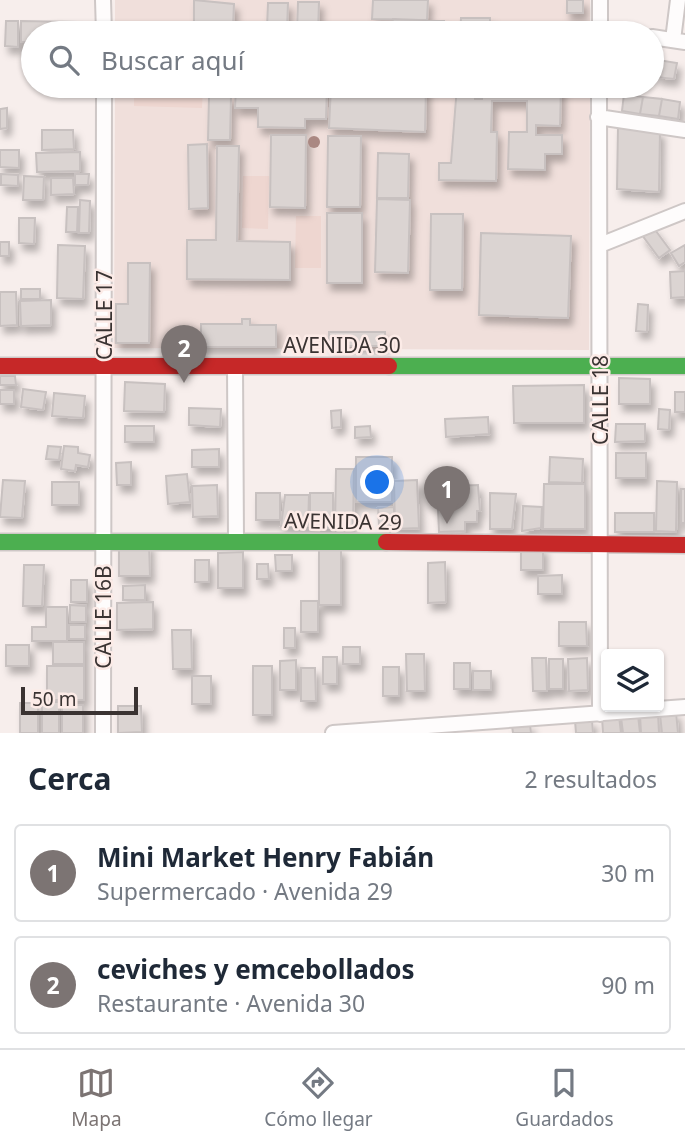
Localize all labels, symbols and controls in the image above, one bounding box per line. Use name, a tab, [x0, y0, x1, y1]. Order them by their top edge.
search box	[21, 21, 664, 98]
icon: search	[45, 41, 83, 79]
text: Buscar aquí	[101, 42, 244, 78]
street label: CALLE 17	[90, 270, 118, 360]
pin: 2	[161, 325, 207, 383]
street label: AVENIDA 30	[283, 331, 401, 359]
street label: CALLE 18	[586, 355, 614, 445]
your location	[360, 465, 394, 499]
pin: 1	[424, 466, 470, 524]
street label: AVENIDA 29	[284, 506, 402, 536]
street label: CALLE 16B	[89, 565, 117, 669]
map controls	[601, 649, 664, 712]
button: layers	[601, 649, 664, 712]
scale bar	[21, 684, 138, 716]
text: 50 m	[32, 686, 76, 712]
text: Cerca	[28, 758, 111, 799]
text: 2 resultados	[524, 763, 657, 795]
text: Mini Market Henry Fabián	[97, 839, 434, 875]
text: 1	[46, 857, 60, 889]
text: 30 m	[601, 857, 655, 889]
text: Supermercado · Avenida 29	[97, 875, 393, 907]
text: ceviches y emcebollados	[97, 951, 415, 987]
text: 2	[46, 969, 60, 1001]
text: 90 m	[601, 969, 655, 1001]
text: Restaurante · Avenida 30	[97, 987, 365, 1019]
tab: Mapa	[71, 1064, 122, 1132]
tab: Cómo llegar	[264, 1064, 373, 1132]
tab: Guardados	[515, 1064, 614, 1132]

